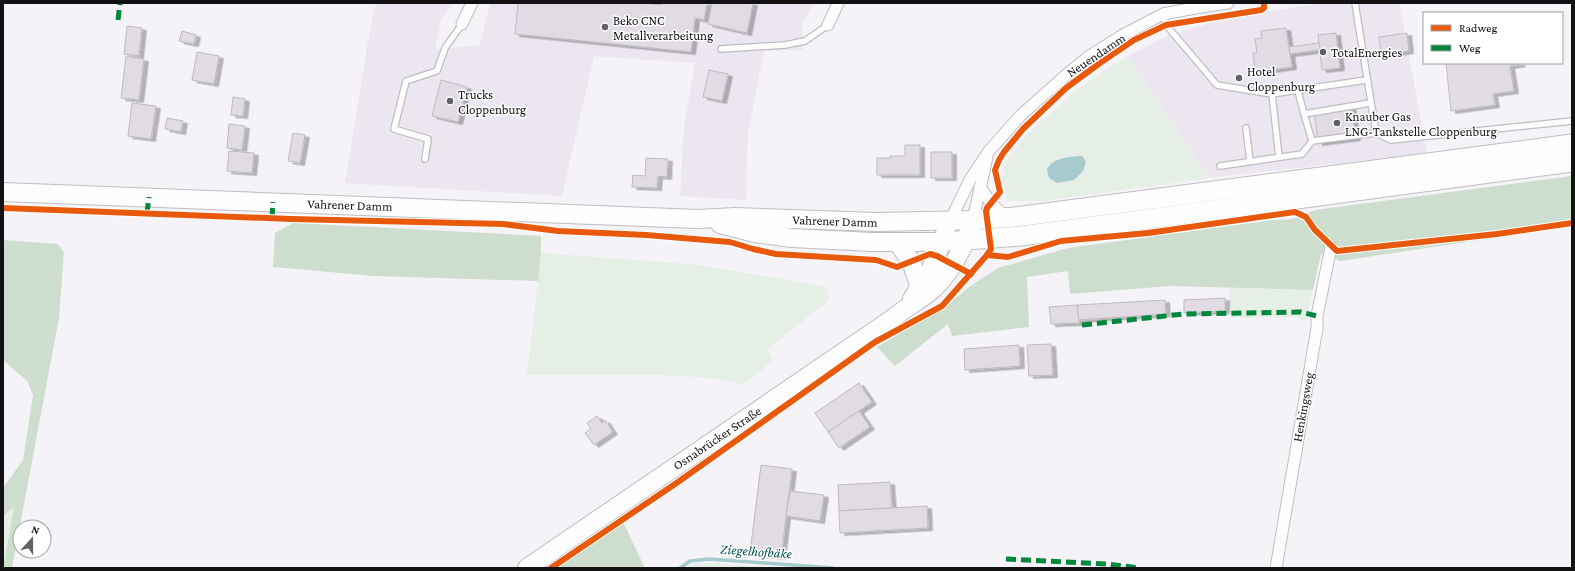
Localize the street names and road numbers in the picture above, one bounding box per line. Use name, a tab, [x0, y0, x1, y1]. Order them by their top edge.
street label: Neuendamm	[1064, 30, 1129, 80]
street label: Vahrener Damm	[307, 196, 393, 214]
street label: Vahrener Damm	[792, 212, 878, 230]
street label: Henkingsweg	[1289, 370, 1317, 443]
street label: Osnabrücker Straße	[670, 403, 764, 473]

